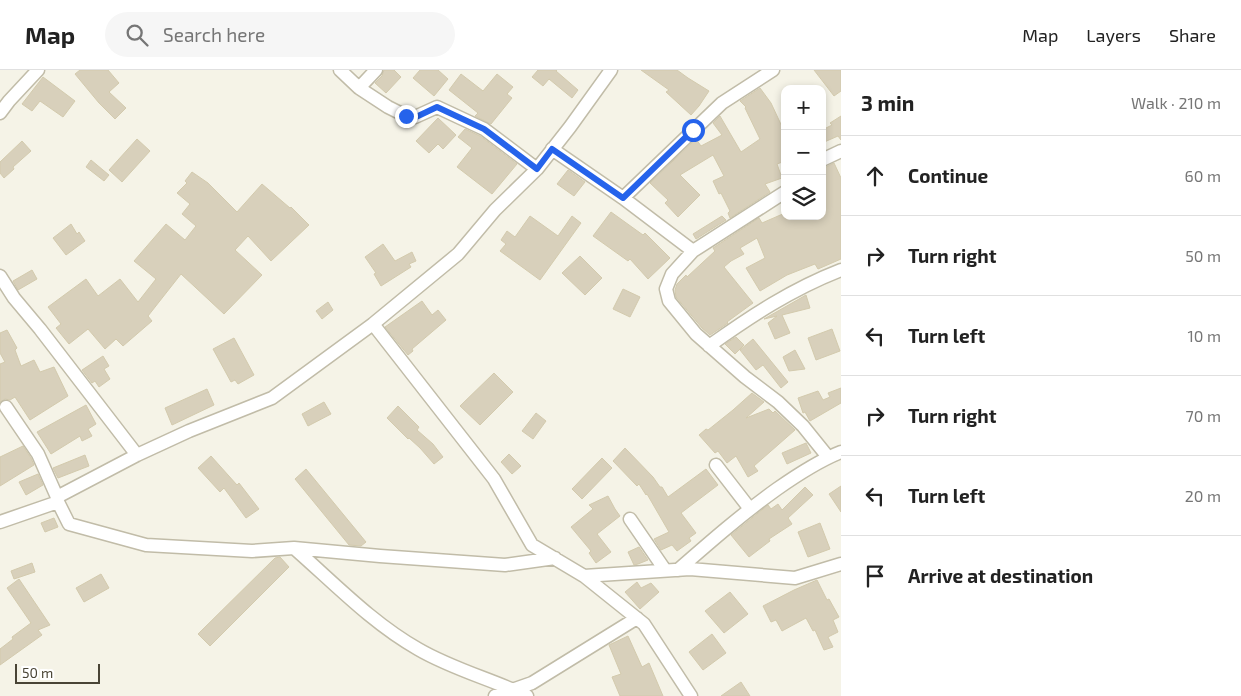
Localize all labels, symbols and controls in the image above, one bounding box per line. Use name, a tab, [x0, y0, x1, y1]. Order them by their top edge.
search box	[105, 12, 455, 57]
text: Map	[25, 20, 75, 49]
icon: search	[123, 21, 151, 49]
text: Search here	[163, 23, 265, 46]
text: Map	[1022, 24, 1058, 46]
text: Layers	[1086, 24, 1141, 46]
text: Share	[1169, 24, 1216, 46]
map controls	[781, 85, 826, 220]
button: +	[781, 85, 826, 130]
text: 3 min	[861, 90, 914, 115]
text: Walk · 210 m	[1131, 93, 1221, 112]
route end	[395, 105, 418, 128]
route start	[682, 119, 705, 142]
button: −	[781, 130, 826, 175]
icon: ahead	[861, 162, 889, 190]
text: Continue	[908, 164, 988, 187]
text: 60 m	[1185, 166, 1221, 185]
button: layers	[781, 175, 826, 220]
icon: right	[861, 242, 889, 270]
text: Turn right	[908, 244, 996, 267]
text: 50 m	[1185, 246, 1221, 265]
icon: left	[861, 322, 889, 350]
text: Turn left	[908, 324, 985, 347]
text: 10 m	[1187, 326, 1221, 345]
icon: right	[861, 402, 889, 430]
text: Turn right	[908, 404, 996, 427]
text: 70 m	[1186, 406, 1221, 425]
icon: left	[861, 482, 889, 510]
text: Turn left	[908, 484, 985, 507]
text: 20 m	[1185, 486, 1221, 505]
icon: arrive	[861, 562, 889, 590]
text: Arrive at destination	[908, 564, 1093, 587]
scale bar	[15, 661, 100, 684]
text: 50 m	[22, 664, 53, 681]

